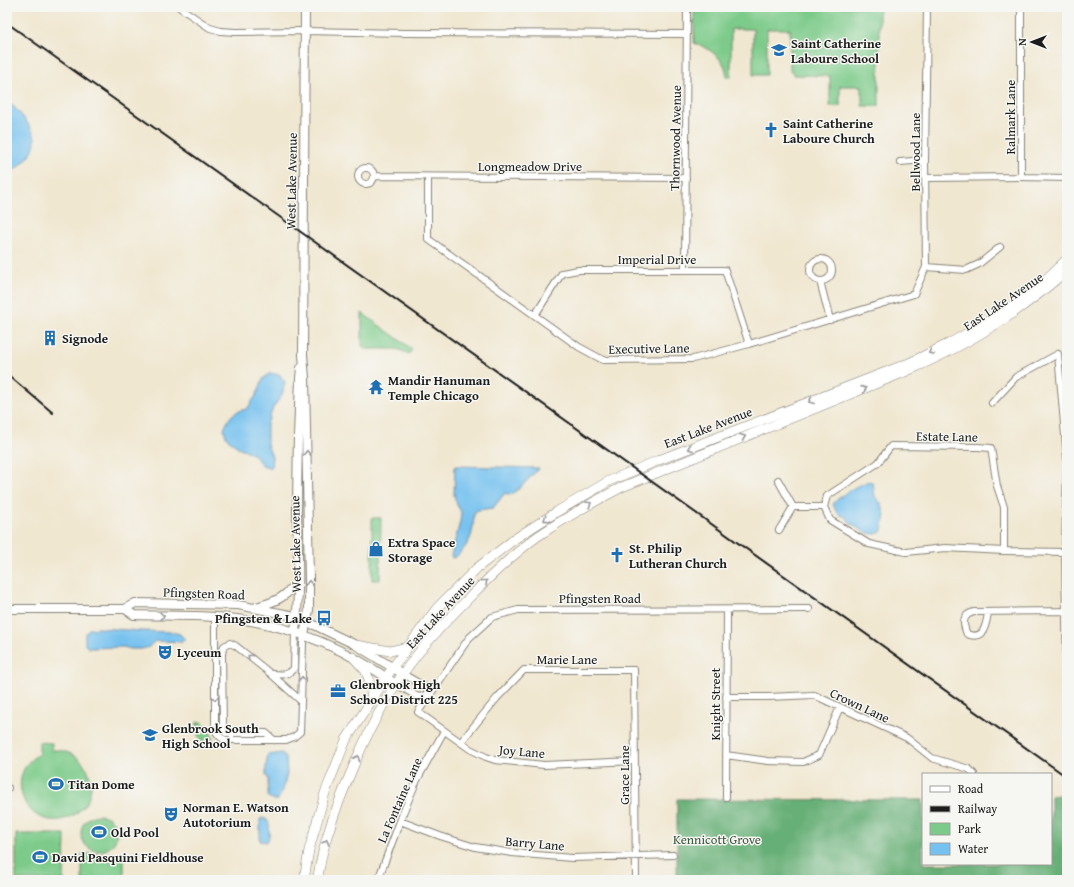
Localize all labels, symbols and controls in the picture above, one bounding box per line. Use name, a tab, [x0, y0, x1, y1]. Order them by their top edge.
north arrow	[1012, 22, 1052, 62]
place label: Saint Catherine Laboure School	[791, 34, 881, 68]
text: N	[1014, 38, 1030, 46]
school or university icon: Saint Catherine Laboure School	[770, 41, 788, 59]
street label: Ralmark Lane	[1001, 80, 1020, 154]
street label: Thornwood Avenue	[665, 85, 686, 191]
street label: Bellwood Lane	[906, 113, 925, 191]
place label: Saint Catherine Laboure Church	[783, 114, 875, 148]
church icon: Saint Catherine Laboure Church	[762, 121, 780, 139]
street label: West Lake Avenue	[281, 132, 302, 230]
street label: Longmeadow Drive	[478, 157, 582, 176]
street label: Imperial Drive	[618, 250, 696, 269]
street label: East Lake Avenue	[959, 268, 1047, 335]
building icon: Signode	[41, 329, 59, 347]
place label: Signode	[62, 329, 108, 348]
street label: Executive Lane	[608, 338, 690, 359]
one-way arrow	[928, 347, 936, 355]
place label: Mandir Hanuman Temple Chicago	[388, 371, 490, 405]
temple icon: Mandir Hanuman Temple Chicago	[367, 378, 385, 396]
one-way arrow	[860, 385, 867, 393]
one-way arrow	[807, 396, 814, 404]
street label: East Lake Avenue	[661, 402, 755, 453]
street label: Estate Lane	[916, 426, 978, 447]
one-way arrow	[740, 434, 747, 442]
one-way arrow	[686, 443, 693, 451]
one-way arrow	[303, 450, 311, 456]
street label: West Lake Avenue	[285, 495, 306, 593]
one-way arrow	[585, 502, 592, 509]
one-way arrow	[543, 514, 550, 522]
place label: Extra Space Storage	[388, 533, 455, 567]
place label: St. Philip Lutheran Church	[629, 539, 727, 573]
shop icon: Extra Space Storage	[367, 540, 385, 558]
church icon: St. Philip Lutheran Church	[608, 546, 626, 564]
street label: East Lake Avenue	[402, 572, 479, 653]
one-way arrow	[480, 579, 488, 587]
one-way arrow	[305, 580, 313, 586]
street label: Pfingsten Road	[163, 583, 245, 604]
street label: Pfingsten Road	[559, 589, 641, 608]
place label: Pfingsten & Lake	[215, 609, 312, 628]
bus stop icon: Pfingsten & Lake	[315, 609, 333, 627]
one-way arrow	[159, 612, 165, 620]
theatre icon: Lyceum	[156, 643, 174, 661]
place label: Lyceum	[177, 643, 222, 662]
street label: Marie Lane	[537, 650, 597, 669]
one-way arrow	[248, 655, 255, 662]
street label: Knight Street	[706, 667, 725, 740]
place label: Glenbrook High School District 225	[350, 675, 458, 709]
one-way arrow	[298, 676, 306, 682]
office icon: Glenbrook High School District 225	[329, 682, 347, 700]
street label: Crown Lane	[827, 683, 893, 728]
one-way arrow	[211, 695, 219, 701]
place label: Glenbrook South High School	[162, 719, 259, 753]
school or university icon: Glenbrook South High School	[141, 726, 159, 744]
street label: Joy Lane	[496, 740, 546, 763]
street label: Grace Lane	[615, 745, 634, 805]
street label: La Fontaine Lane	[372, 754, 427, 846]
one-way arrow	[352, 755, 360, 763]
legend	[922, 773, 1052, 865]
sports icon: Titan Dome	[47, 775, 65, 793]
place label: Titan Dome	[68, 775, 135, 794]
text: Road	[958, 780, 984, 797]
place label: Norman E. Watson Autotorium	[183, 798, 289, 832]
text: Railway	[958, 800, 997, 817]
theatre icon: Norman E. Watson Autotorium	[162, 805, 180, 823]
text: Park	[958, 820, 982, 837]
sports icon: Old Pool	[90, 823, 108, 841]
place label: Old Pool	[111, 823, 159, 842]
park label: Kennicott Grove	[673, 830, 761, 849]
street label: Barry Lane	[505, 831, 565, 856]
one-way arrow	[321, 839, 329, 845]
text: Water	[958, 840, 988, 857]
sports icon: David Pasquini Fieldhouse	[31, 848, 49, 866]
place label: David Pasquini Fieldhouse	[52, 848, 204, 867]

